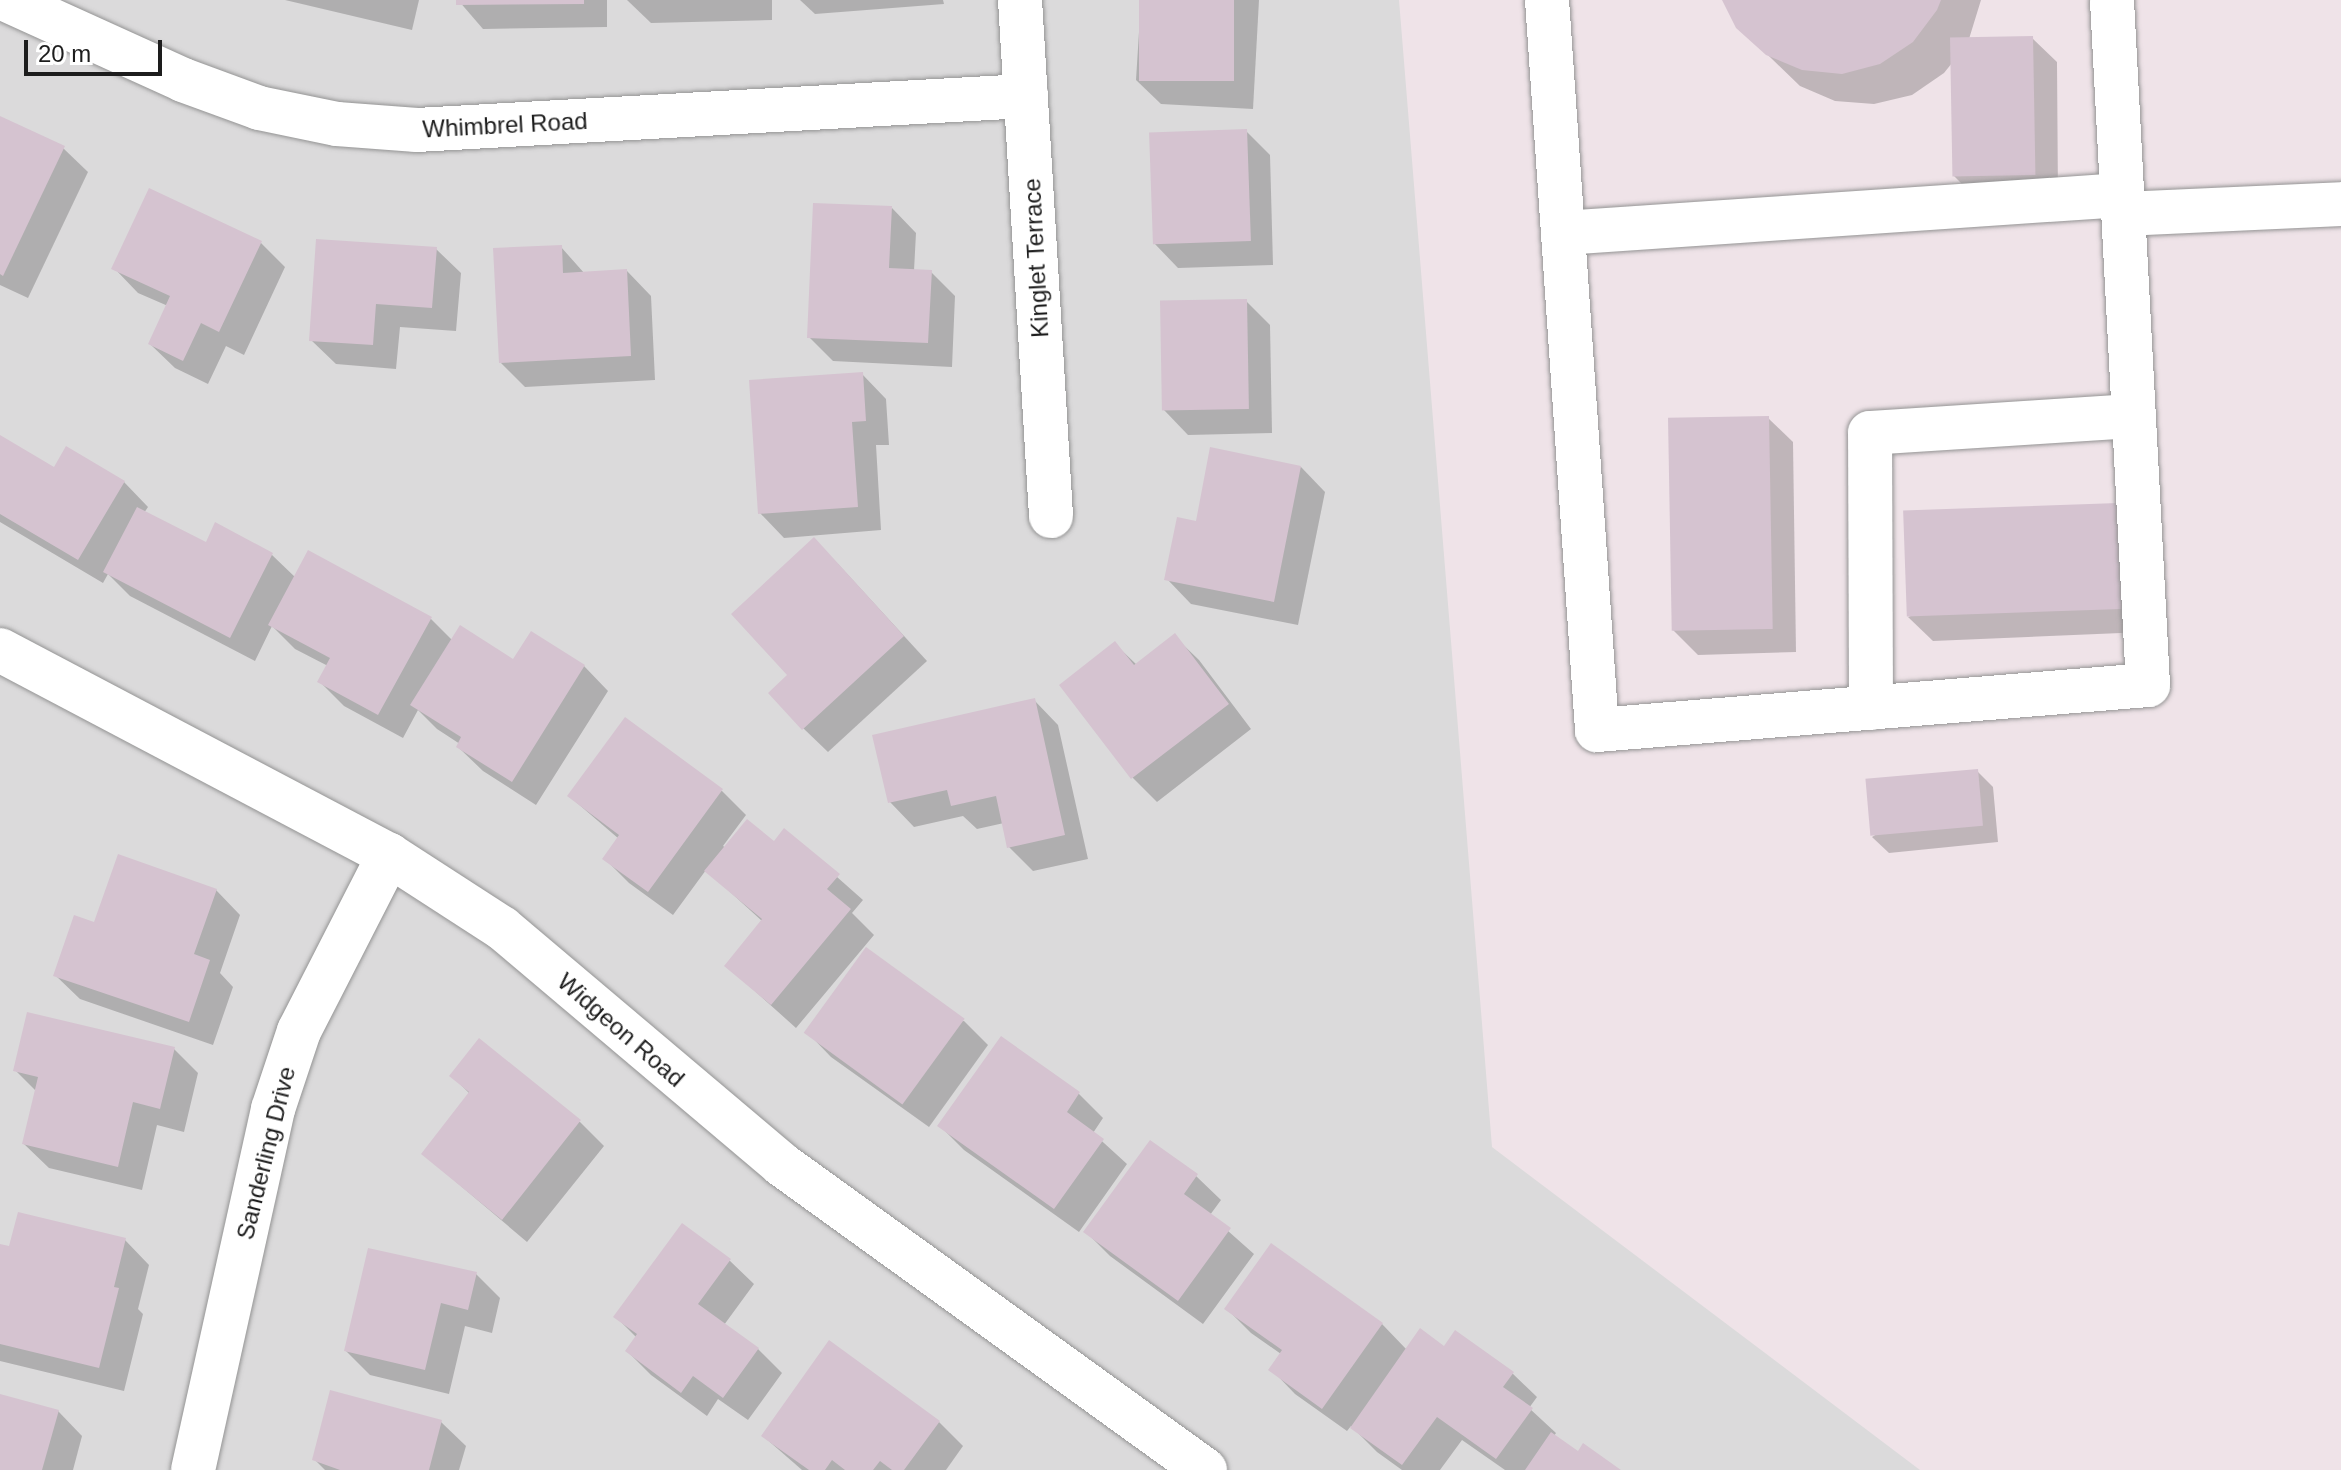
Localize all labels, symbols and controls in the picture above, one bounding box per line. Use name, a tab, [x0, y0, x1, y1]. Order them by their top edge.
scale bar	[28, 24, 166, 74]
text: 20 m	[38, 40, 91, 67]
street label: Whimbrel Road	[422, 106, 588, 144]
street label: Kinglet Terrace	[1017, 177, 1055, 339]
street label: Widgeon Road	[552, 967, 690, 1093]
street label: Sanderling Drive	[231, 1063, 301, 1243]

